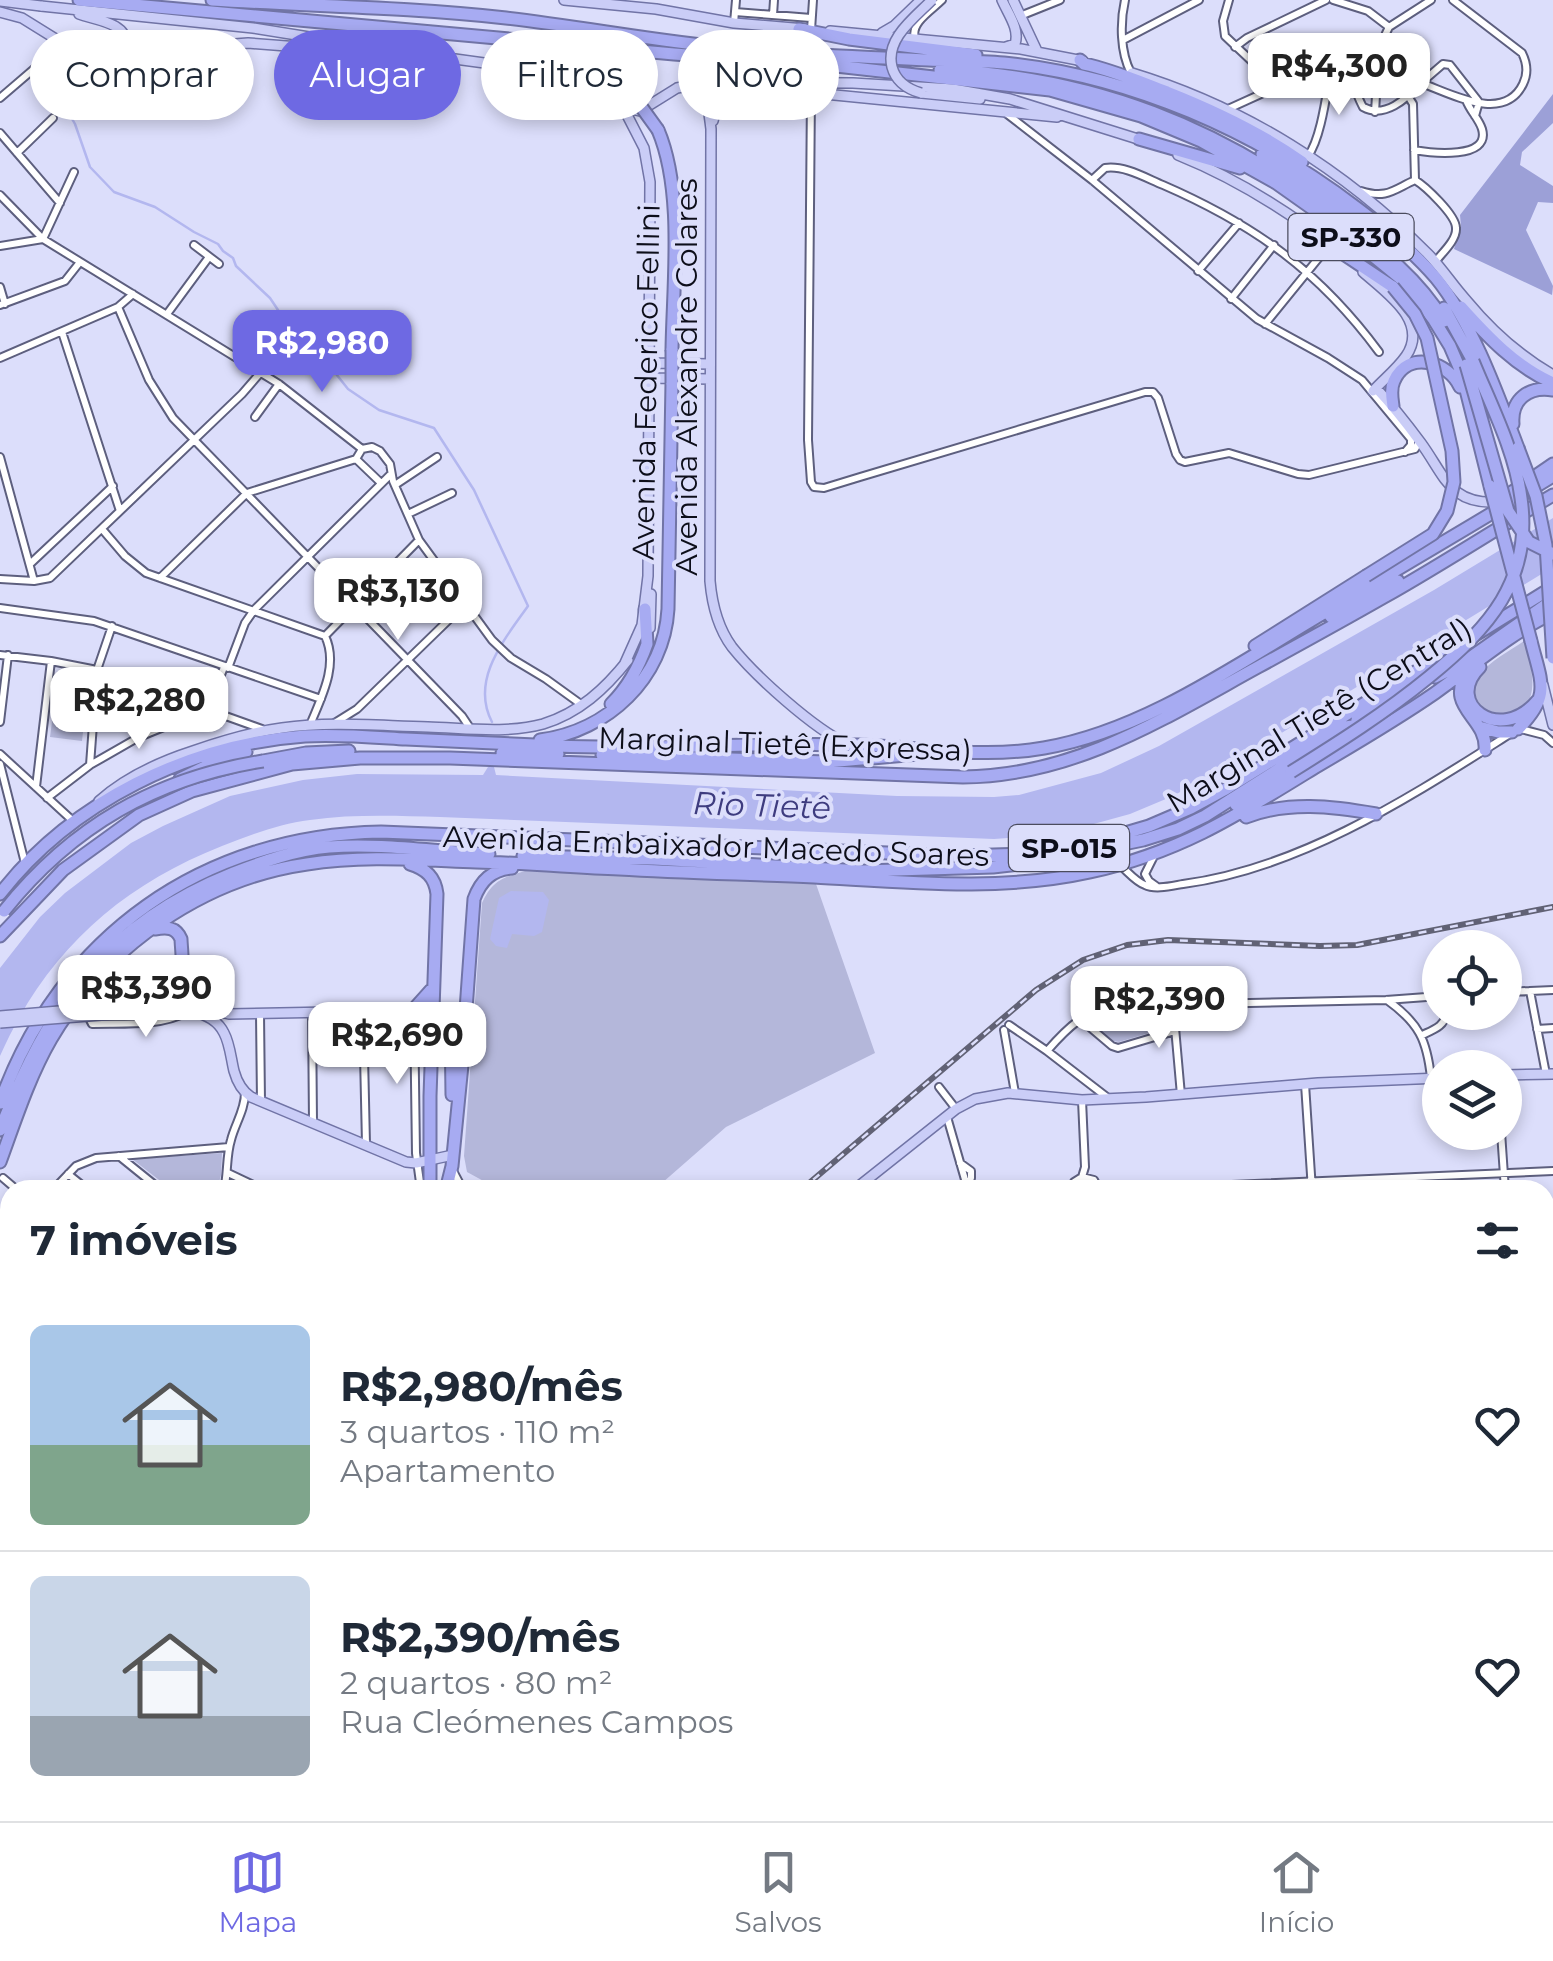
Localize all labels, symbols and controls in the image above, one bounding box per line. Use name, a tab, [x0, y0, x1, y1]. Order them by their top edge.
chip: Comprar	[30, 30, 254, 120]
chip: Alugar	[274, 30, 461, 120]
chip: Filtros	[481, 30, 658, 120]
chip: Novo	[678, 30, 839, 120]
pin: R$4,300	[1247, 33, 1431, 118]
text: R$4,300	[1270, 46, 1408, 85]
street label: Avenida Alexandre Colares	[668, 178, 705, 576]
street label: Avenida Federico Fellini	[624, 204, 668, 560]
road number: SP-330	[1288, 214, 1414, 260]
pin: R$2,980	[230, 310, 414, 395]
text: R$2,980	[255, 323, 389, 362]
pin: R$3,130	[306, 558, 490, 643]
text: R$3,130	[336, 571, 460, 610]
street label: Marginal Tietê (Central)	[1160, 609, 1478, 821]
pin: R$2,280	[47, 667, 231, 752]
text: R$2,280	[72, 680, 206, 719]
street label: Marginal Tietê (Expressa)	[597, 719, 973, 769]
water label: Rio Tietê	[692, 783, 832, 827]
street label: Avenida Embaixador Macedo Soares	[442, 818, 990, 874]
road number: SP-015	[1009, 825, 1129, 871]
map controls	[1422, 930, 1522, 1150]
button: locate	[1422, 930, 1522, 1030]
pin: R$3,390	[54, 955, 238, 1040]
pin: R$2,390	[1067, 966, 1251, 1051]
text: R$3,390	[80, 968, 212, 1007]
text: R$2,390	[1093, 979, 1225, 1018]
pin: R$2,690	[305, 1002, 489, 1087]
text: R$2,690	[330, 1015, 464, 1054]
button: layers	[1422, 1050, 1522, 1150]
icon: filters	[1470, 1213, 1525, 1268]
text: 7 imóveis	[30, 1214, 238, 1266]
text: R$2,980/mês	[340, 1360, 623, 1412]
icon: home	[110, 1365, 230, 1485]
icon: heart	[1470, 1398, 1525, 1453]
text: 3 quartos · 110 m²	[340, 1412, 615, 1451]
text: Apartamento	[340, 1451, 555, 1490]
text: R$2,390/mês	[340, 1611, 620, 1663]
icon: home	[110, 1616, 230, 1736]
icon: heart	[1470, 1649, 1525, 1704]
text: 2 quartos · 80 m²	[340, 1663, 613, 1702]
text: Rua Cleómenes Campos	[340, 1702, 733, 1741]
tab: Mapa	[219, 1845, 297, 1939]
tab: Salvos	[734, 1845, 822, 1939]
tab: Início	[1259, 1845, 1334, 1939]

